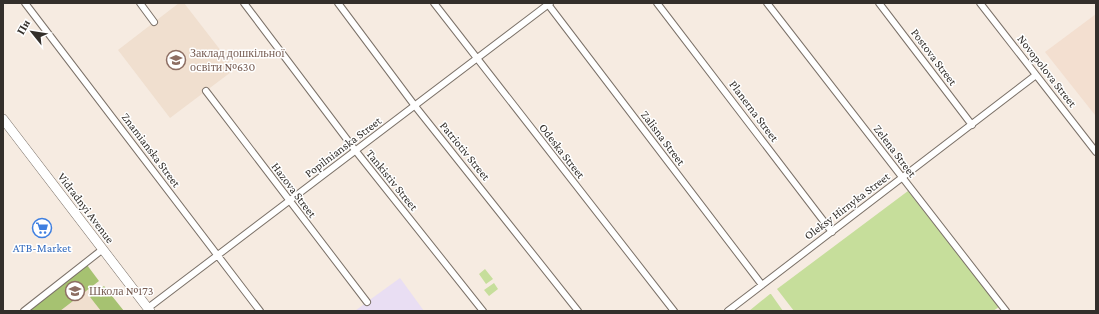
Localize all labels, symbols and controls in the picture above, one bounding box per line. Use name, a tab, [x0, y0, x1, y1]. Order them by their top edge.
north arrow	[12, 12, 52, 52]
text: Пн	[14, 17, 33, 36]
street label: Postova Street	[908, 26, 961, 89]
street label: Novopolova Street	[1014, 32, 1080, 111]
place label: Заклад дошкільної освіти №630	[190, 46, 285, 74]
school or university icon: Заклад дошкільної освіти №630	[165, 49, 187, 71]
street label: Planerna Street	[726, 78, 782, 145]
street label: Zalisna Street	[638, 108, 689, 169]
street label: Znamianska Street	[119, 110, 184, 191]
street label: Popilnianska Street	[302, 113, 385, 180]
street label: Patriotiv Street	[437, 119, 494, 184]
street label: Odeska Street	[536, 121, 588, 182]
street label: Zelena Street	[871, 122, 920, 181]
street label: Tankistiv Street	[363, 147, 422, 214]
street label: Hazova Street	[269, 160, 320, 221]
street label: Oleksy Hirnyka Street	[801, 169, 893, 243]
street label: Vidradnyi Avenue	[55, 170, 117, 246]
supermarket icon: ATB-Market	[31, 217, 53, 239]
place label: ATB-Market	[13, 241, 72, 255]
school or university icon: Школа №173	[64, 280, 86, 302]
place label: Школа №173	[89, 284, 154, 298]

